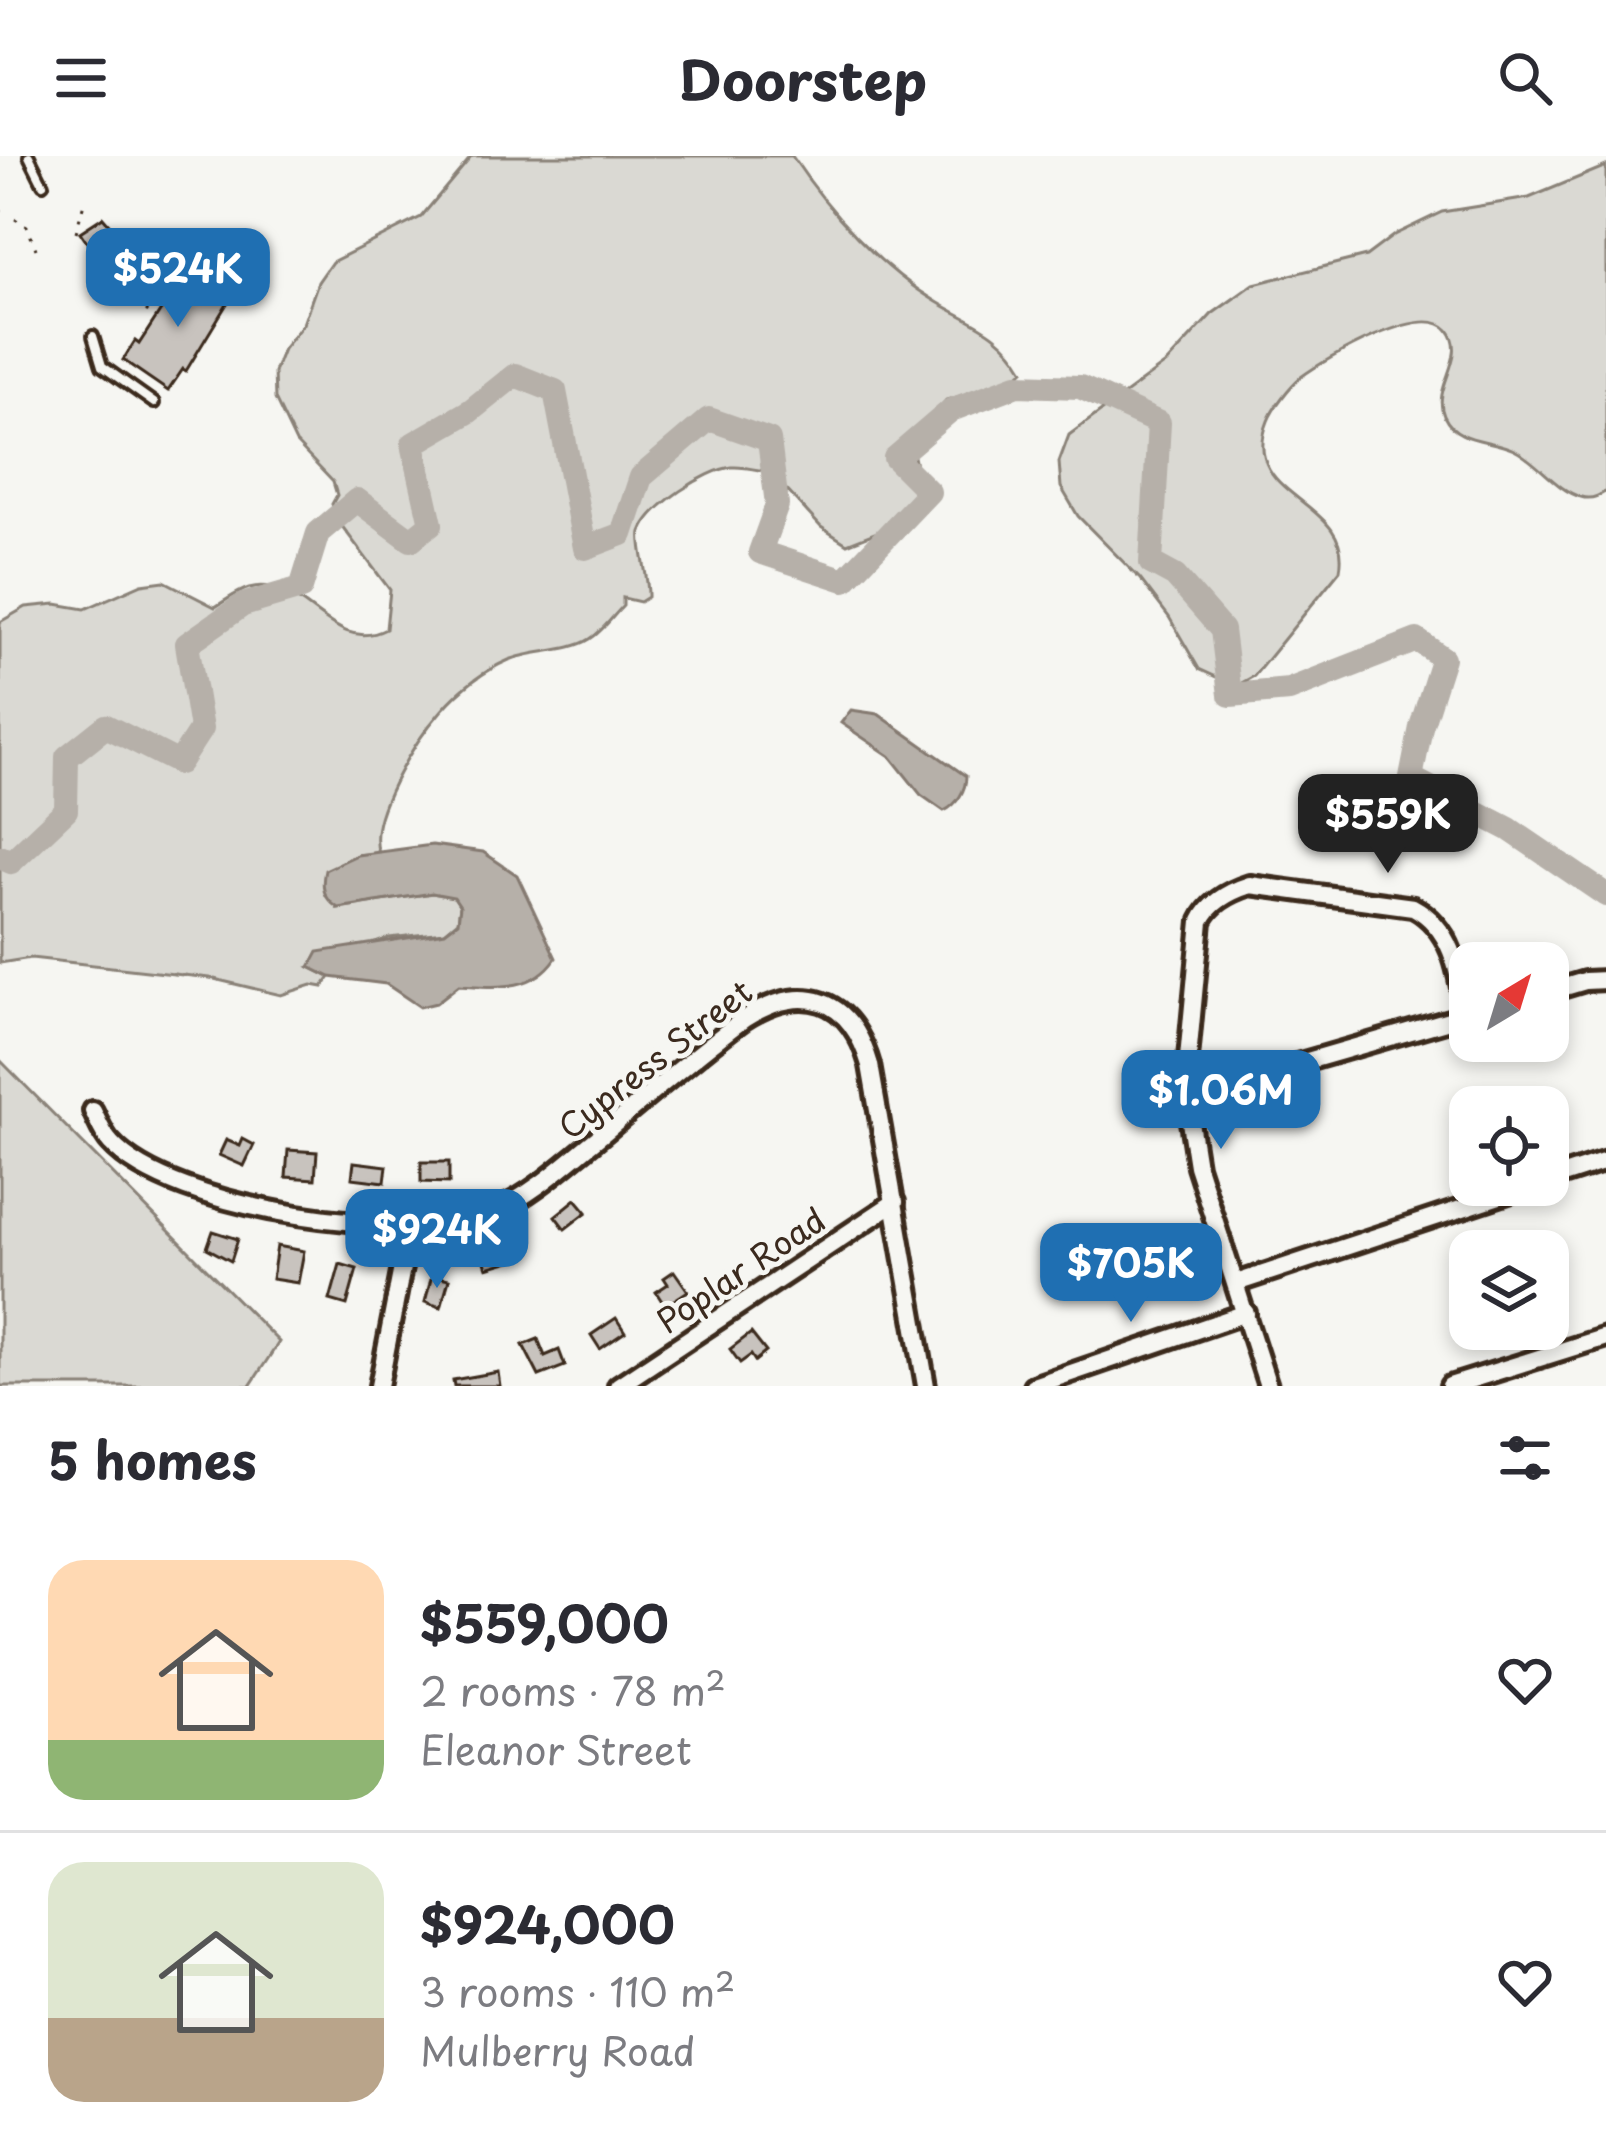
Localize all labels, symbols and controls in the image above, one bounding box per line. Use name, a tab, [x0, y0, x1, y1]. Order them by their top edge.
text: Doorstep	[679, 38, 927, 119]
icon: menu	[48, 45, 114, 111]
icon: search	[1492, 45, 1558, 111]
pin: $524K	[94, 228, 262, 330]
text: $524K	[113, 237, 243, 296]
pin: $559K	[1304, 774, 1472, 876]
text: $559K	[1325, 783, 1451, 842]
north arrow	[1449, 942, 1569, 1062]
map controls	[1449, 942, 1569, 1350]
street label: Cypress Street	[546, 966, 762, 1150]
pin: $1.06M	[1123, 1050, 1319, 1152]
text: $1.06M	[1148, 1059, 1294, 1118]
button: locate	[1449, 1086, 1569, 1206]
pin: $924K	[353, 1189, 521, 1291]
street label: Poplar Road	[645, 1194, 835, 1344]
text: $924K	[372, 1198, 502, 1257]
pin: $705K	[1047, 1223, 1215, 1325]
button: layers	[1449, 1230, 1569, 1350]
text: $705K	[1067, 1232, 1195, 1291]
text: 5 homes	[48, 1420, 257, 1497]
icon: filters	[1492, 1425, 1558, 1491]
text: $559,000	[420, 1583, 669, 1660]
icon: home	[144, 1608, 288, 1752]
icon: heart	[1492, 1647, 1558, 1713]
text: 2 rooms · 78 m²	[420, 1660, 726, 1719]
text: Eleanor Street	[420, 1719, 692, 1778]
text: $924,000	[420, 1884, 675, 1961]
icon: home	[144, 1910, 288, 2054]
icon: heart	[1492, 1949, 1558, 2015]
text: 3 rooms · 110 m²	[420, 1961, 735, 2020]
text: Mulberry Road	[420, 2020, 696, 2079]

